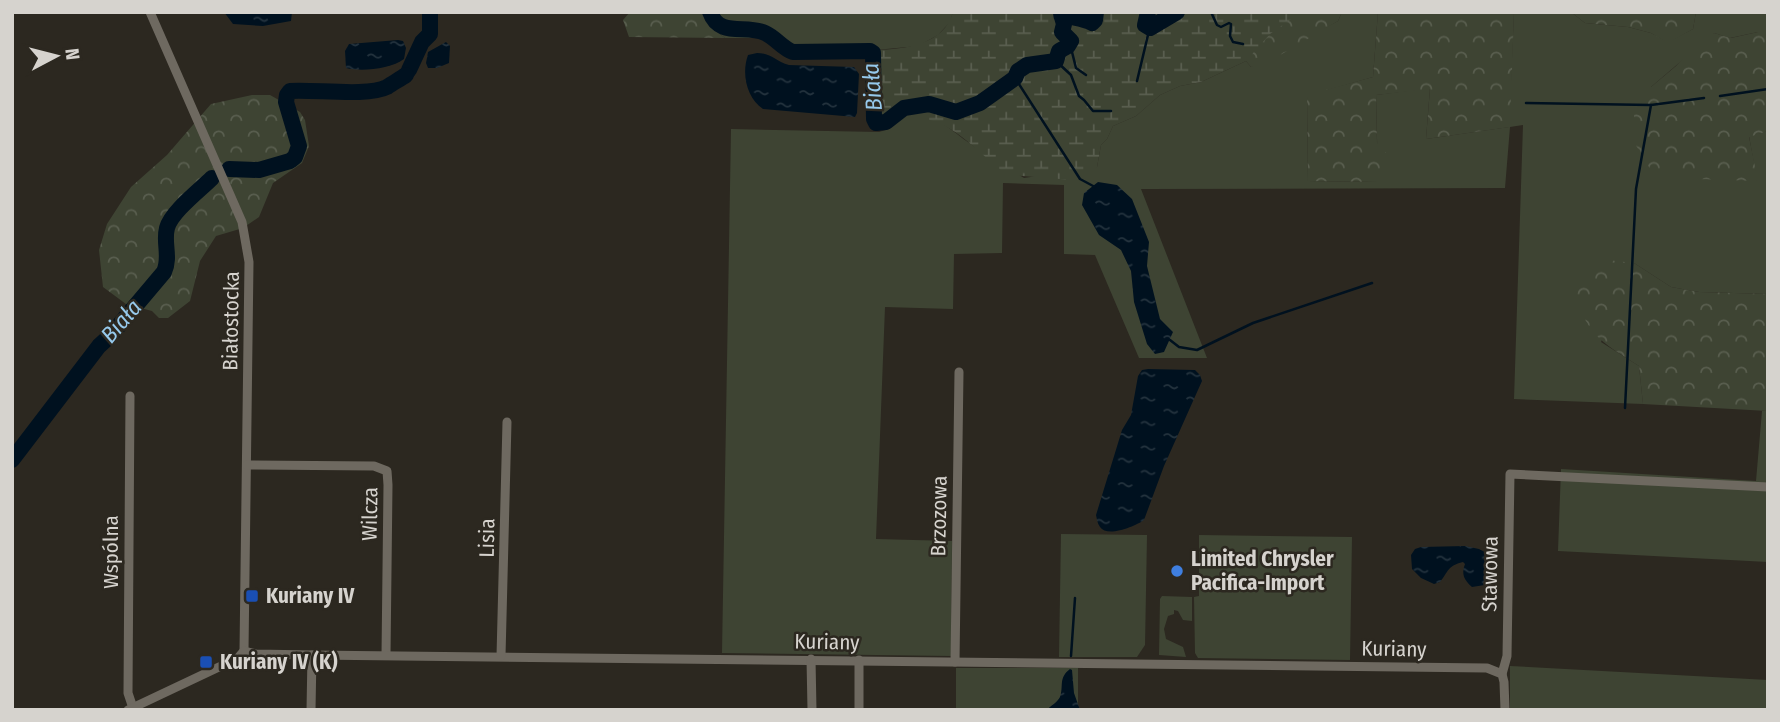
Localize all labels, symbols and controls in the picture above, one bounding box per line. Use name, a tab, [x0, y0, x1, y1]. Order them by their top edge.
north arrow	[21, 21, 91, 91]
text: N	[60, 47, 84, 61]
water label: Biała	[856, 62, 888, 112]
street label: Białostocka	[217, 271, 245, 371]
water label: Biała	[95, 294, 147, 348]
street label: Brzozowa	[925, 475, 953, 557]
street label: Wilcza	[357, 487, 383, 541]
street label: Wspólna	[98, 515, 124, 589]
street label: Lisia	[474, 518, 500, 558]
street label: Stawowa	[1476, 536, 1504, 612]
place label: Limited Chrysler Pacifica-Import	[1191, 546, 1334, 596]
marker: Limited Chrysler Pacifica-Import	[1169, 563, 1185, 579]
place label: Kuriany IV	[266, 583, 355, 609]
marker: Kuriany IV	[244, 588, 260, 604]
street label: Kuriany	[794, 628, 860, 656]
street label: Kuriany	[1361, 635, 1427, 663]
place label: Kuriany IV (K)	[220, 649, 337, 675]
marker: Kuriany IV (K)	[198, 654, 214, 670]

